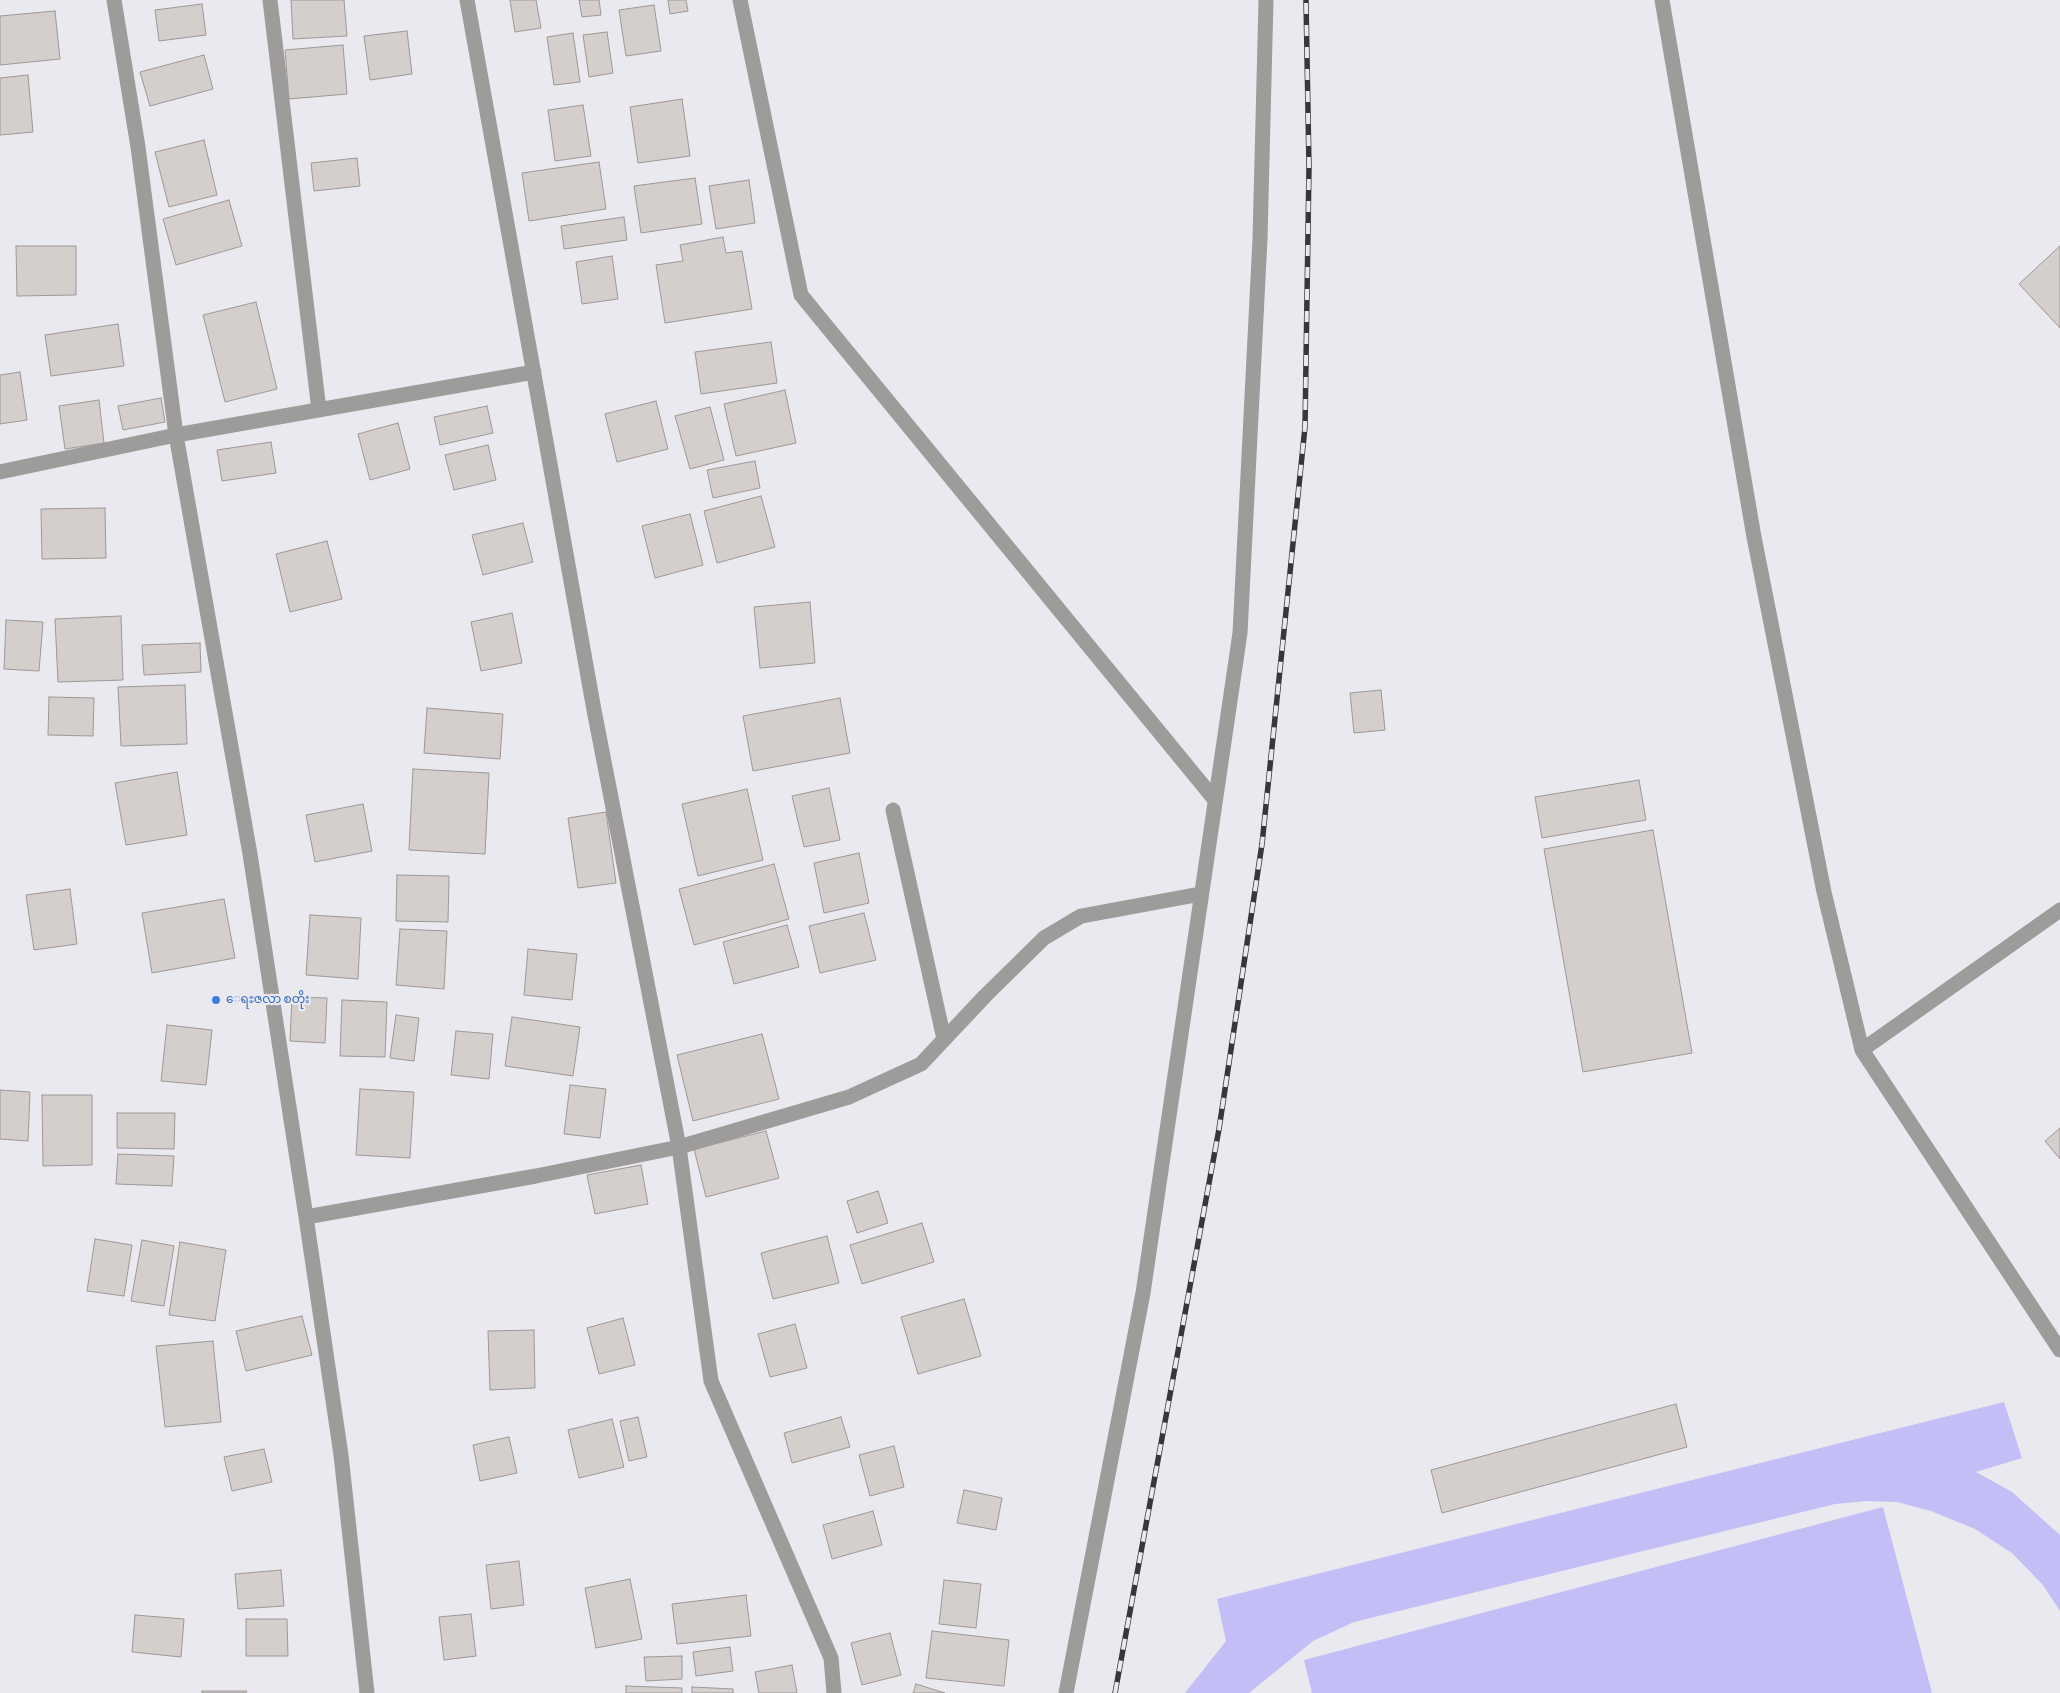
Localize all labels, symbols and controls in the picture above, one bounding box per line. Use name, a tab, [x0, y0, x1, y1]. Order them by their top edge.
place label: ေရႊဇလာ စတိုး	[226, 993, 309, 1007]
marker: ေရႊဇလာ စတိုး	[210, 994, 222, 1006]

